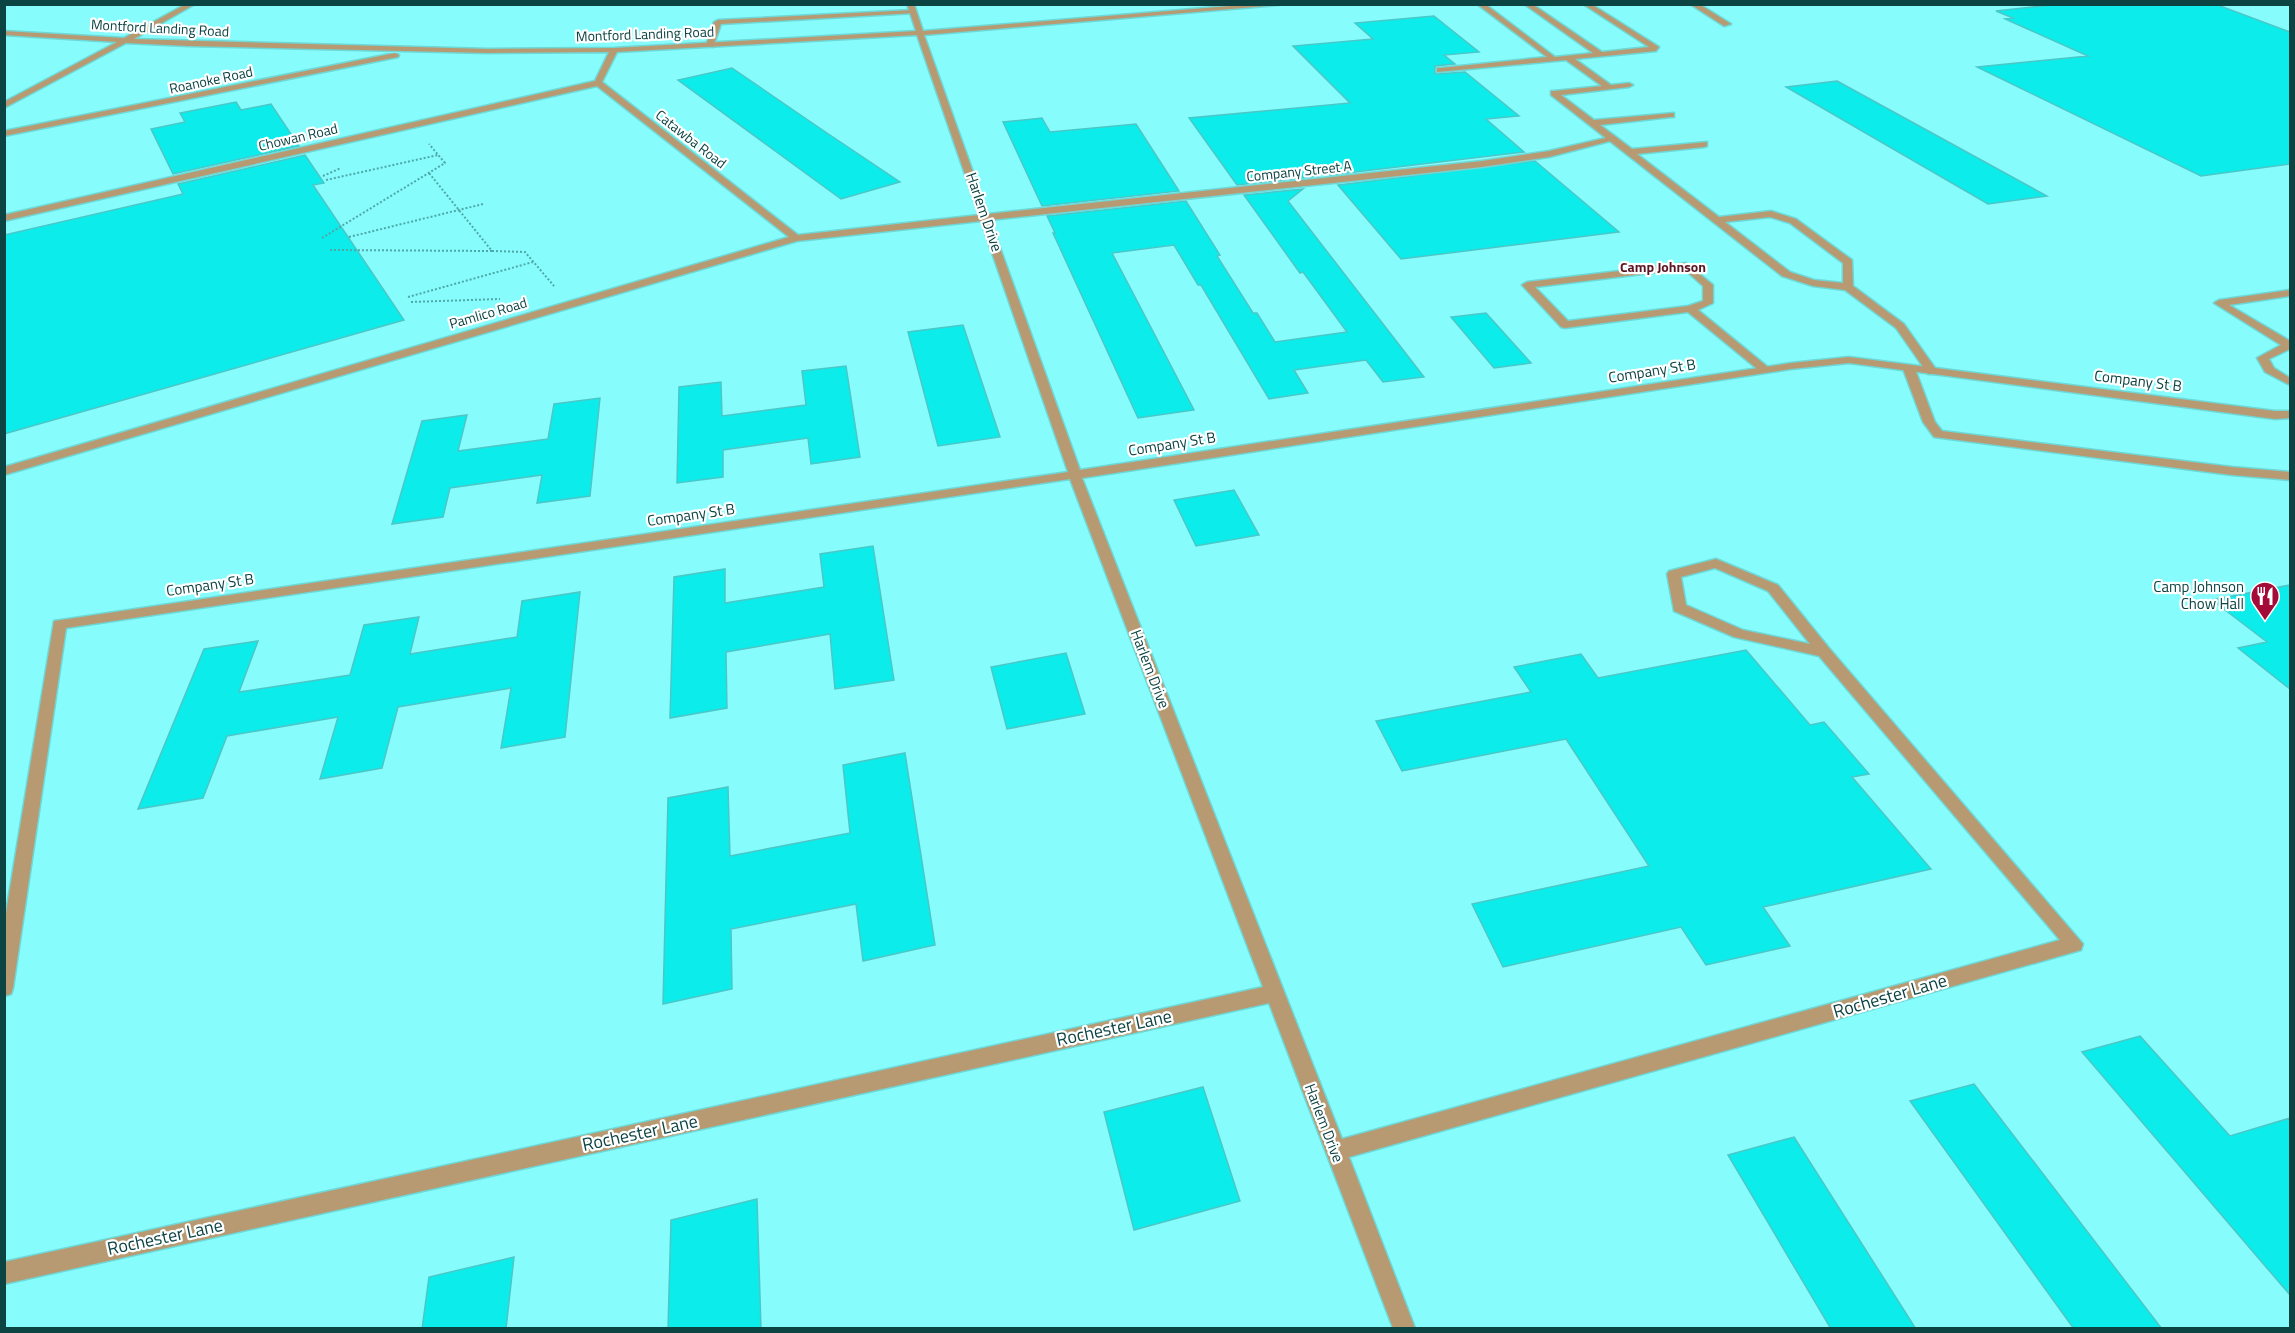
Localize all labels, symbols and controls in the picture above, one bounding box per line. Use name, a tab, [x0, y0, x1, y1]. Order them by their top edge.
street label: Montford Landing Road	[90, 13, 230, 42]
street label: Montford Landing Road	[575, 21, 714, 46]
street label: Roanoke Road	[167, 60, 255, 99]
street label: Catawba Road	[651, 104, 731, 173]
street label: Chowan Road	[256, 117, 340, 156]
street label: Company Street A	[1245, 154, 1353, 186]
street label: Harlem Drive	[960, 169, 1009, 255]
district label: Camp Johnson	[1620, 256, 1706, 277]
street label: Pamlico Road	[446, 291, 529, 334]
street label: Company St B	[1607, 352, 1697, 389]
street label: Company St B	[2093, 364, 2183, 397]
street label: Company St B	[1127, 425, 1217, 462]
street label: Company St B	[646, 497, 736, 532]
street label: Company St B	[165, 567, 255, 602]
place label: Camp Johnson Chow Hall	[2153, 575, 2244, 615]
restaurant icon: Camp Johnson Chow Hall	[2249, 580, 2281, 622]
street label: Harlem Drive	[1125, 626, 1176, 711]
street label: Rochester Lane	[1830, 966, 1950, 1025]
street label: Rochester Lane	[1054, 1002, 1174, 1053]
street label: Harlem Drive	[1299, 1080, 1350, 1165]
street label: Rochester Lane	[580, 1107, 700, 1158]
street label: Rochester Lane	[105, 1211, 225, 1262]

